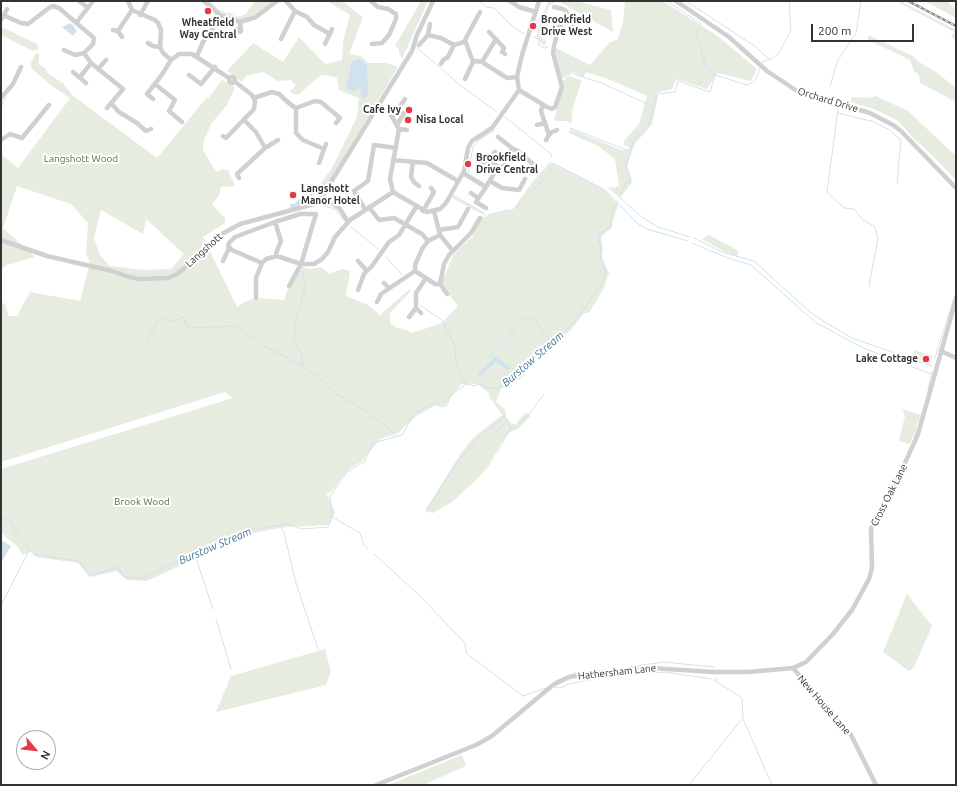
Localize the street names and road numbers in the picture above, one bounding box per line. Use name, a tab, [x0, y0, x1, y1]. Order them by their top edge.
street label: Orchard Drive	[796, 85, 860, 115]
street label: Langshott	[183, 230, 225, 270]
street label: Cross Oak Lane	[868, 462, 910, 528]
street label: Hathersham Lane	[577, 662, 657, 682]
street label: New House Lane	[795, 673, 853, 737]

